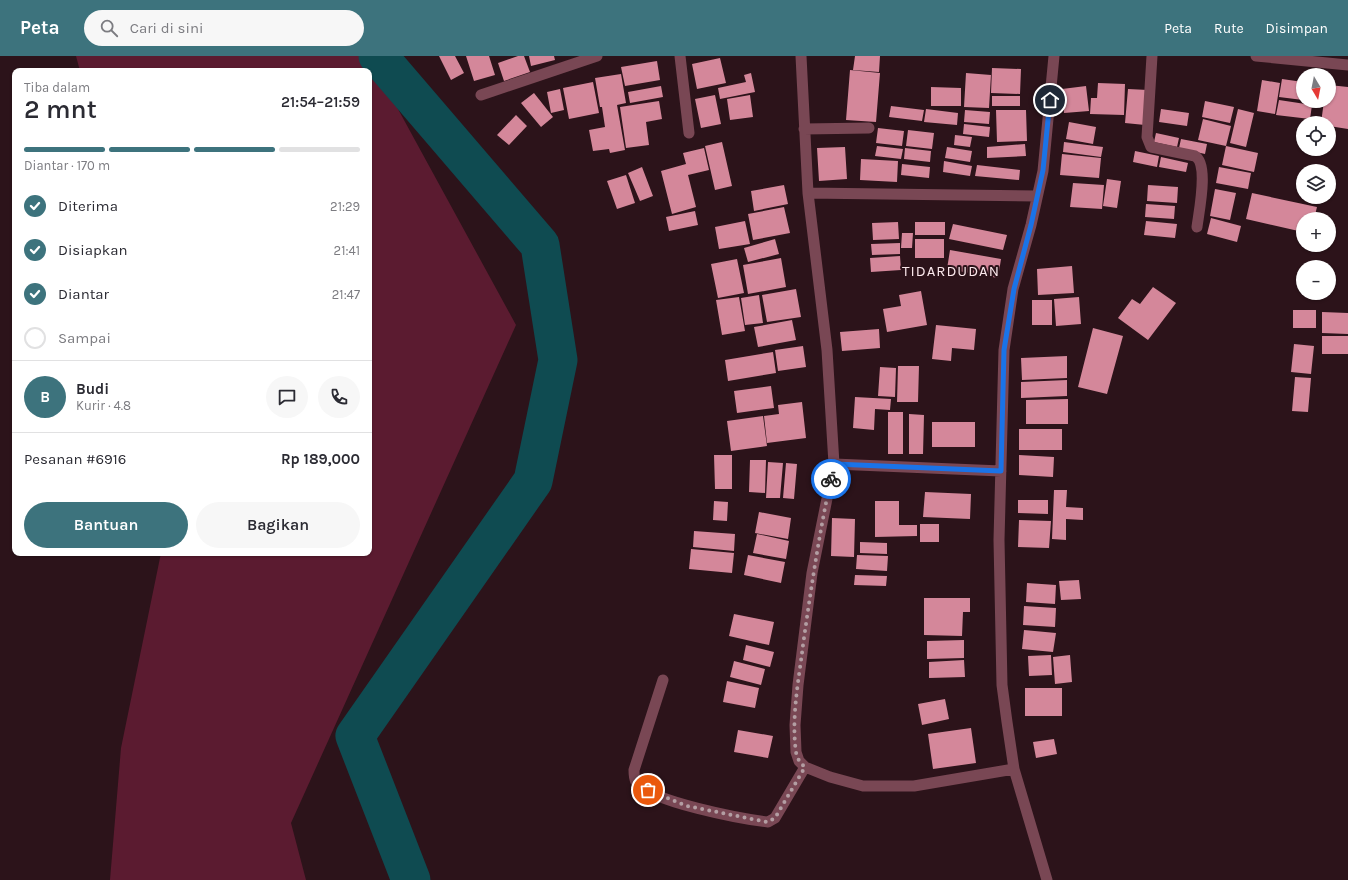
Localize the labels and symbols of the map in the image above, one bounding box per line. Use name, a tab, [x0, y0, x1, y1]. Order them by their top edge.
north arrow	[1296, 68, 1336, 108]
pin	[1033, 83, 1067, 117]
district label: TIDARDUDAN	[902, 262, 1000, 280]
courier	[811, 459, 851, 499]
pin	[631, 773, 665, 807]

